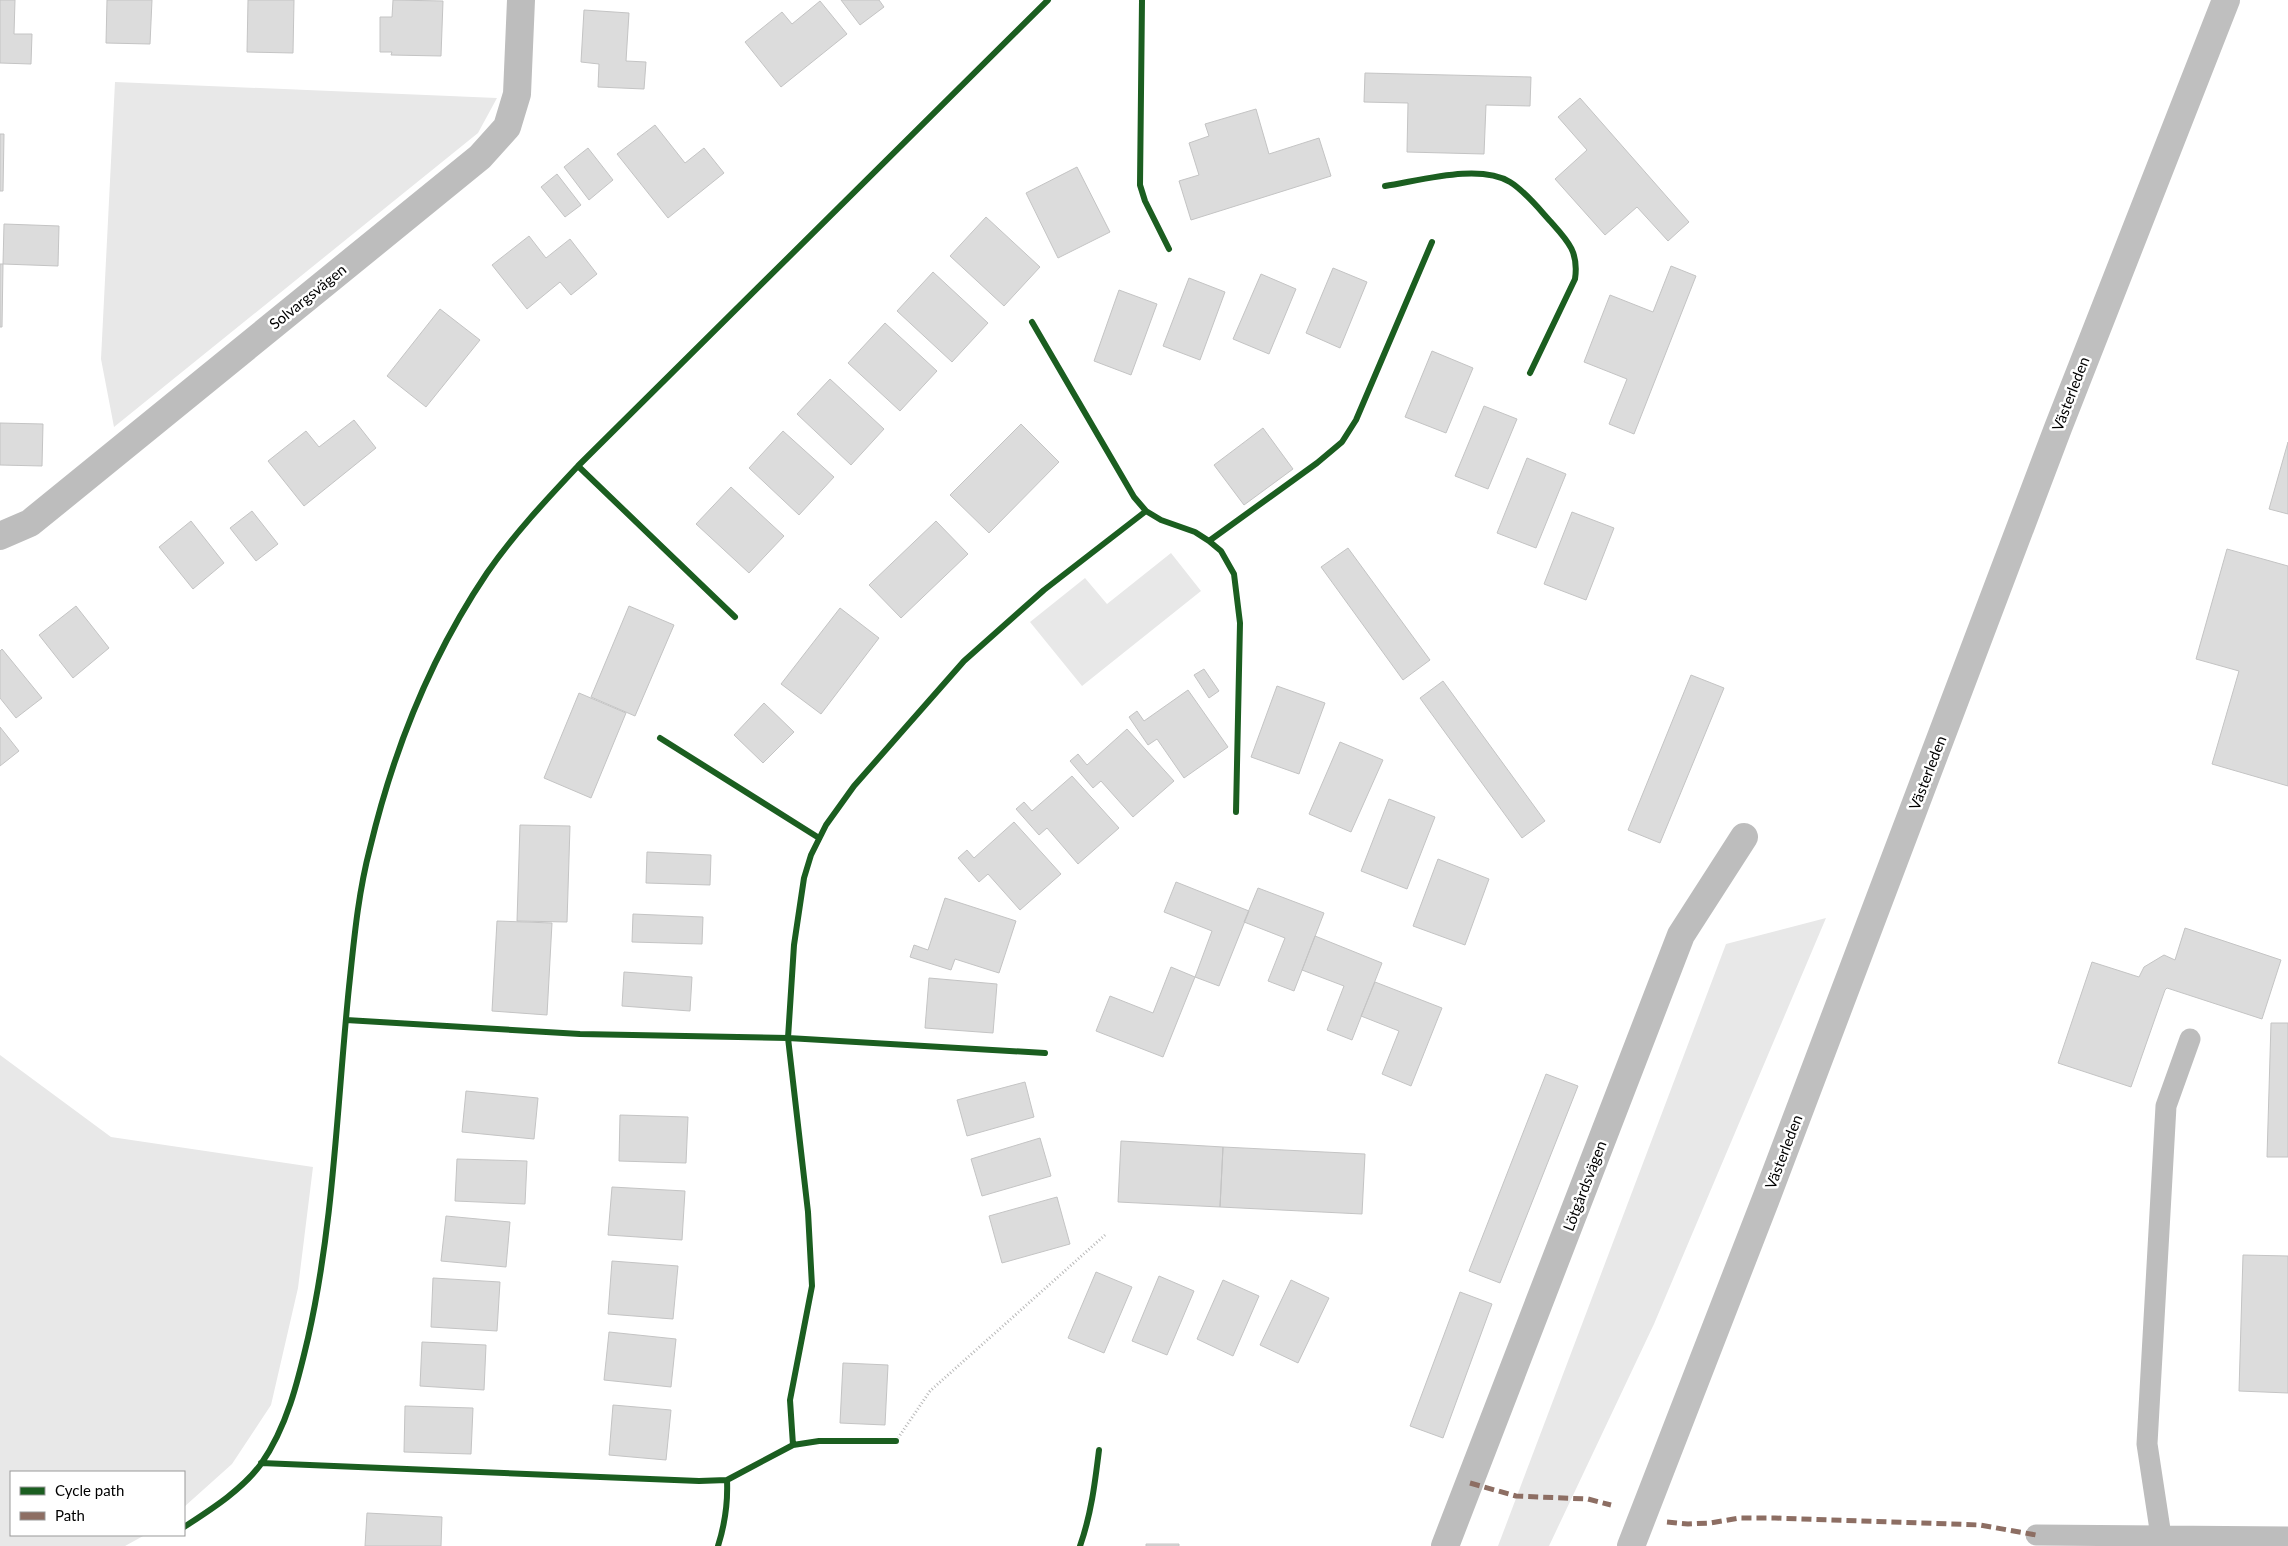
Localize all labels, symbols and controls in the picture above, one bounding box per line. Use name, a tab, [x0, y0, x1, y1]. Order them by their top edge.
street label: Solvargsvägen	[265, 260, 349, 333]
street label: Västerleden	[2048, 354, 2092, 433]
street label: Västerleden	[1905, 733, 1949, 812]
street label: Västerleden	[1761, 1112, 1805, 1191]
street label: Lötgårdsvägen	[1559, 1138, 1610, 1233]
legend	[10, 1471, 185, 1536]
text: Cycle path	[55, 1481, 124, 1499]
text: Path	[55, 1506, 85, 1524]

